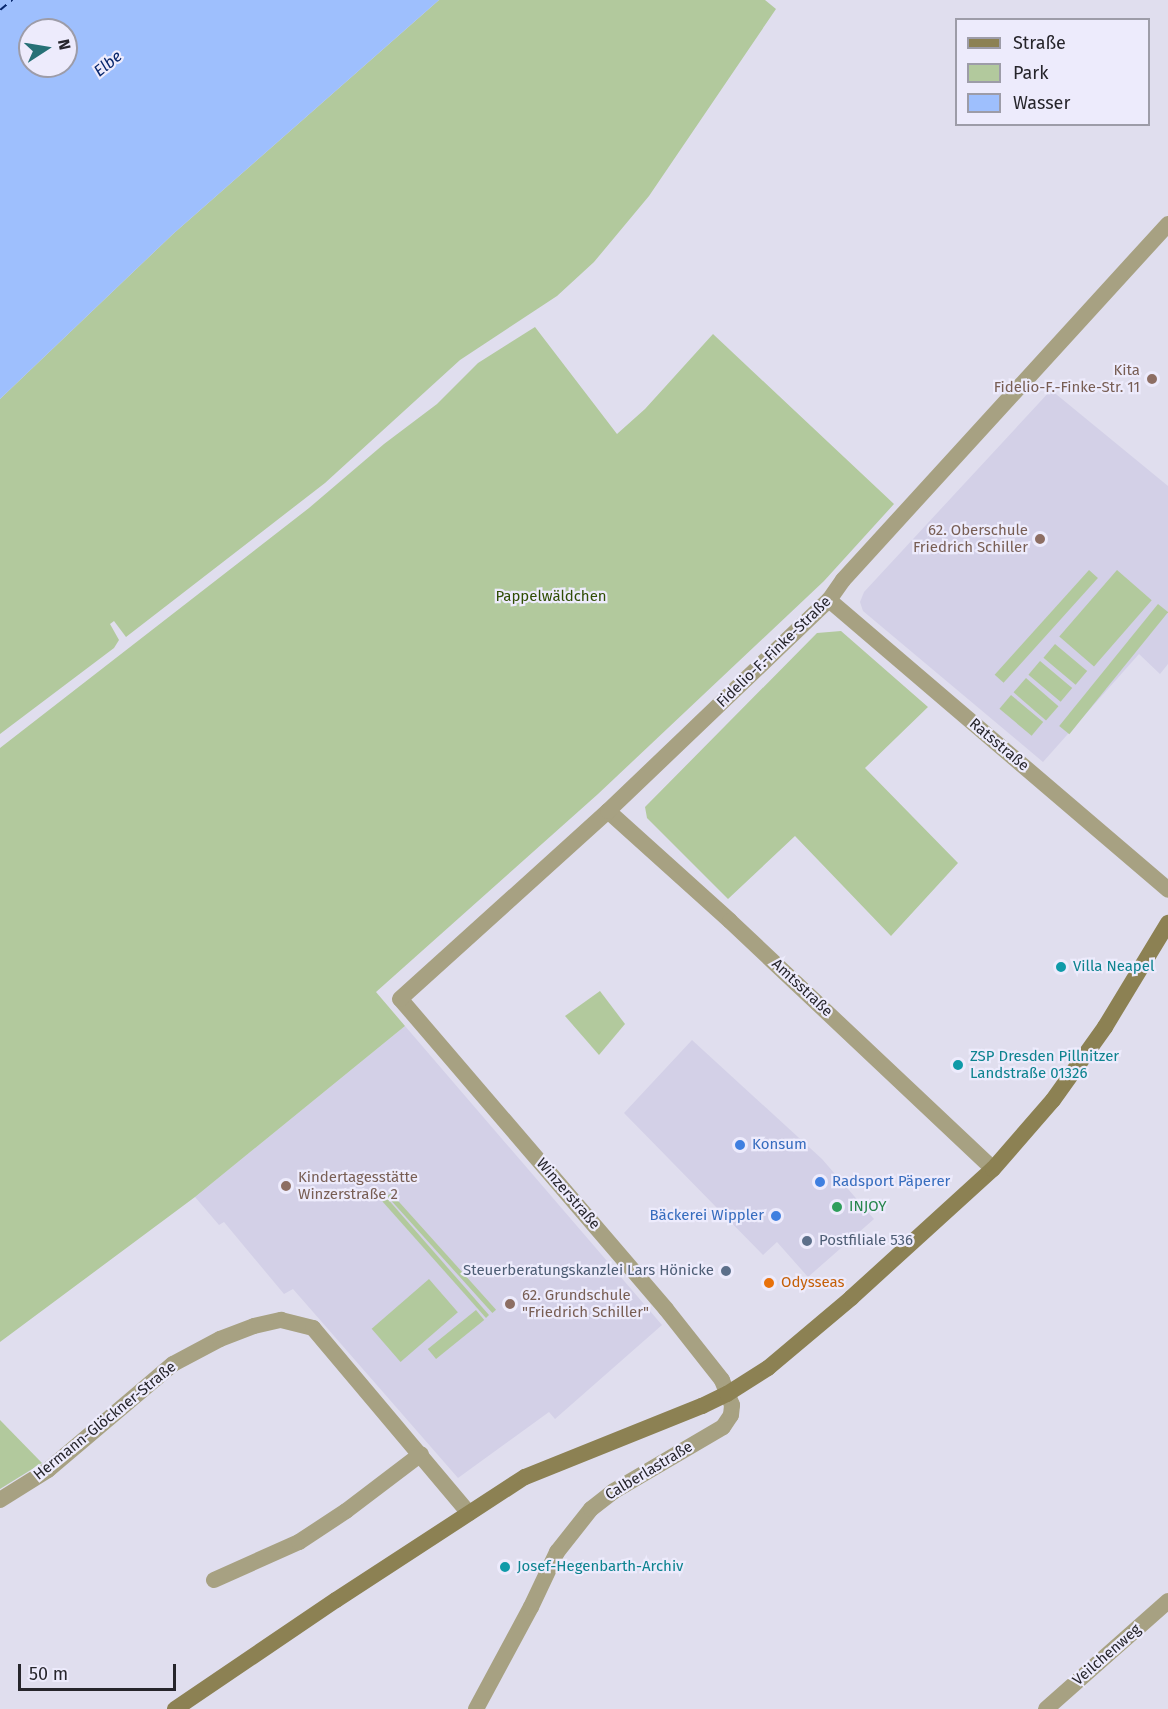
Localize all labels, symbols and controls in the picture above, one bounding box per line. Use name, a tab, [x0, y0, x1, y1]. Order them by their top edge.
north arrow	[18, 18, 78, 78]
legend	[955, 18, 1150, 126]
text: Straße	[1013, 32, 1066, 54]
text: N	[54, 37, 75, 52]
water label: Elbe	[90, 47, 126, 81]
text: Park	[1013, 62, 1048, 84]
text: Wasser	[1013, 92, 1070, 114]
place label: Kita Fidelio-F.-Finke-Str. 11	[994, 361, 1140, 396]
marker: Kita Fidelio-F.-Finke-Str. 11	[1145, 372, 1159, 386]
place label: 62. Oberschule Friedrich Schiller	[913, 521, 1028, 556]
marker: 62. Oberschule Friedrich Schiller	[1033, 532, 1047, 546]
park label: Pappelwäldchen	[495, 588, 607, 606]
street label: Fidelio-F.-Finke-Straße	[713, 593, 835, 711]
street label: Ratsstraße	[966, 715, 1032, 775]
street label: Amtsstraße	[768, 955, 836, 1021]
place label: Villa Neapel	[1073, 958, 1154, 976]
marker: Villa Neapel	[1054, 960, 1068, 974]
place label: ZSP Dresden Pillnitzer Landstraße 01326	[970, 1047, 1119, 1082]
marker: ZSP Dresden Pillnitzer Landstraße 01326	[951, 1058, 965, 1072]
place label: Konsum	[752, 1136, 807, 1154]
marker: Konsum	[733, 1138, 747, 1152]
street label: Winzerstraße	[532, 1155, 604, 1233]
place label: Kindertagesstätte Winzerstraße 2	[298, 1168, 418, 1203]
place label: Radsport Päperer	[832, 1173, 950, 1191]
marker: Radsport Päperer	[813, 1175, 827, 1189]
marker: Kindertagesstätte Winzerstraße 2	[279, 1179, 293, 1193]
place label: INJOY	[849, 1198, 886, 1216]
marker: INJOY	[830, 1200, 844, 1214]
place label: Bäckerei Wippler	[649, 1207, 764, 1225]
marker: Bäckerei Wippler	[769, 1209, 783, 1223]
place label: Postfiliale 536	[819, 1232, 913, 1250]
marker: Postfiliale 536	[800, 1234, 814, 1248]
place label: Steuerberatungskanzlei Lars Hönicke	[463, 1262, 714, 1280]
marker: Steuerberatungskanzlei Lars Hönicke	[719, 1264, 733, 1278]
place label: Odysseas	[781, 1274, 845, 1292]
marker: Odysseas	[762, 1276, 776, 1290]
place label: 62. Grundschule "Friedrich Schiller"	[522, 1286, 649, 1321]
marker: 62. Grundschule "Friedrich Schiller"	[503, 1297, 517, 1311]
street label: Hermann-Glöckner-Straße	[30, 1358, 180, 1484]
street label: Calberlastraße	[602, 1438, 696, 1504]
place label: Josef-Hegenbarth-Archiv	[517, 1558, 683, 1576]
marker: Josef-Hegenbarth-Archiv	[498, 1560, 512, 1574]
street label: Veilchenweg	[1069, 1621, 1145, 1689]
scale bar	[21, 1652, 178, 1690]
text: 50 m	[29, 1663, 68, 1685]

